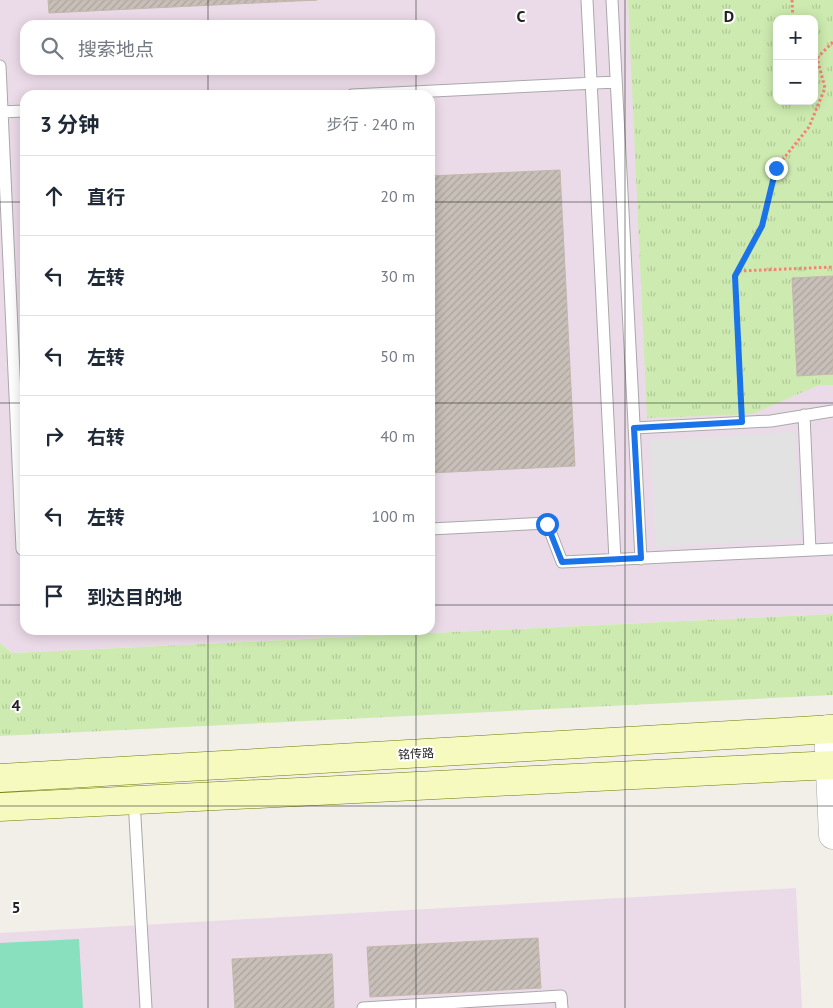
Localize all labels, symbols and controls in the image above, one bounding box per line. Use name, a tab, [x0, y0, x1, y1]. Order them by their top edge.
text: C	[517, 6, 526, 26]
text: D	[724, 6, 734, 26]
map controls	[773, 15, 818, 105]
button: +	[773, 15, 818, 60]
search box	[20, 20, 435, 75]
icon: search	[38, 34, 66, 62]
text: 搜索地点	[78, 37, 154, 61]
button: −	[773, 60, 818, 105]
text: 3 分钟	[40, 111, 99, 138]
text: 步行 · 240 m	[327, 114, 415, 134]
route end	[765, 157, 788, 180]
icon: ahead	[40, 182, 68, 210]
text: 直行	[87, 185, 125, 209]
text: 20 m	[380, 186, 415, 206]
icon: left	[40, 262, 68, 290]
text: 左转	[87, 265, 125, 289]
text: 30 m	[380, 266, 415, 286]
icon: left	[40, 342, 68, 370]
text: 左转	[87, 345, 125, 369]
text: 50 m	[380, 346, 415, 366]
icon: right	[40, 422, 68, 450]
text: 右转	[87, 425, 125, 449]
text: 40 m	[380, 426, 415, 446]
icon: left	[40, 502, 68, 530]
text: 左转	[87, 505, 125, 529]
text: 100 m	[372, 506, 415, 526]
route start	[536, 513, 559, 536]
icon: arrive	[40, 582, 68, 610]
text: 到达目的地	[87, 585, 182, 609]
text: 4	[11, 695, 21, 715]
street label: 铭传路	[398, 745, 434, 762]
text: 5	[11, 897, 21, 917]

